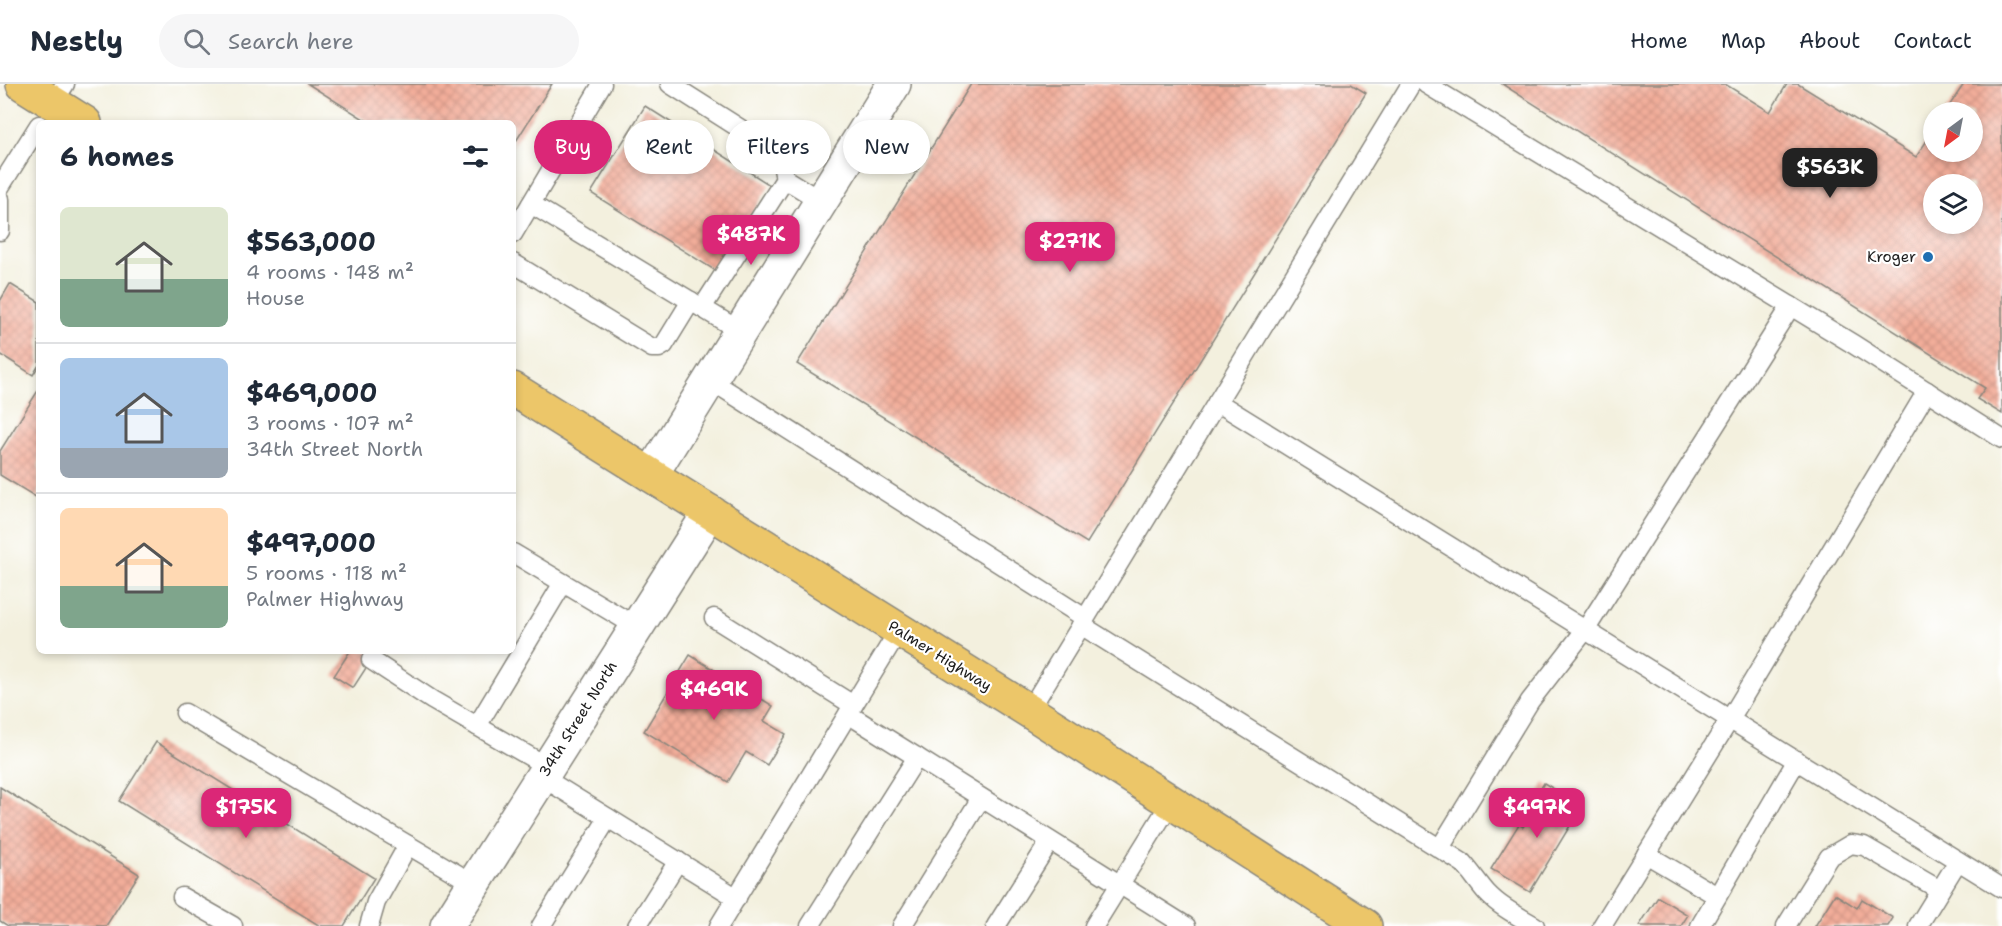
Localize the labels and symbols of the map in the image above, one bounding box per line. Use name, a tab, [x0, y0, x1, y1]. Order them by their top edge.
north arrow	[1923, 102, 1983, 162]
pin: $563K	[1788, 148, 1872, 199]
pin: $487K	[709, 215, 793, 266]
pin: $271K	[1028, 222, 1112, 273]
place label: Kroger	[1867, 247, 1916, 267]
marker: Kroger	[1921, 250, 1935, 264]
street label: Palmer Highway	[884, 616, 996, 696]
street label: 34th Street North	[534, 657, 622, 781]
pin: $469K	[672, 670, 756, 721]
pin: $175K	[204, 788, 288, 839]
pin: $497K	[1495, 788, 1579, 839]

